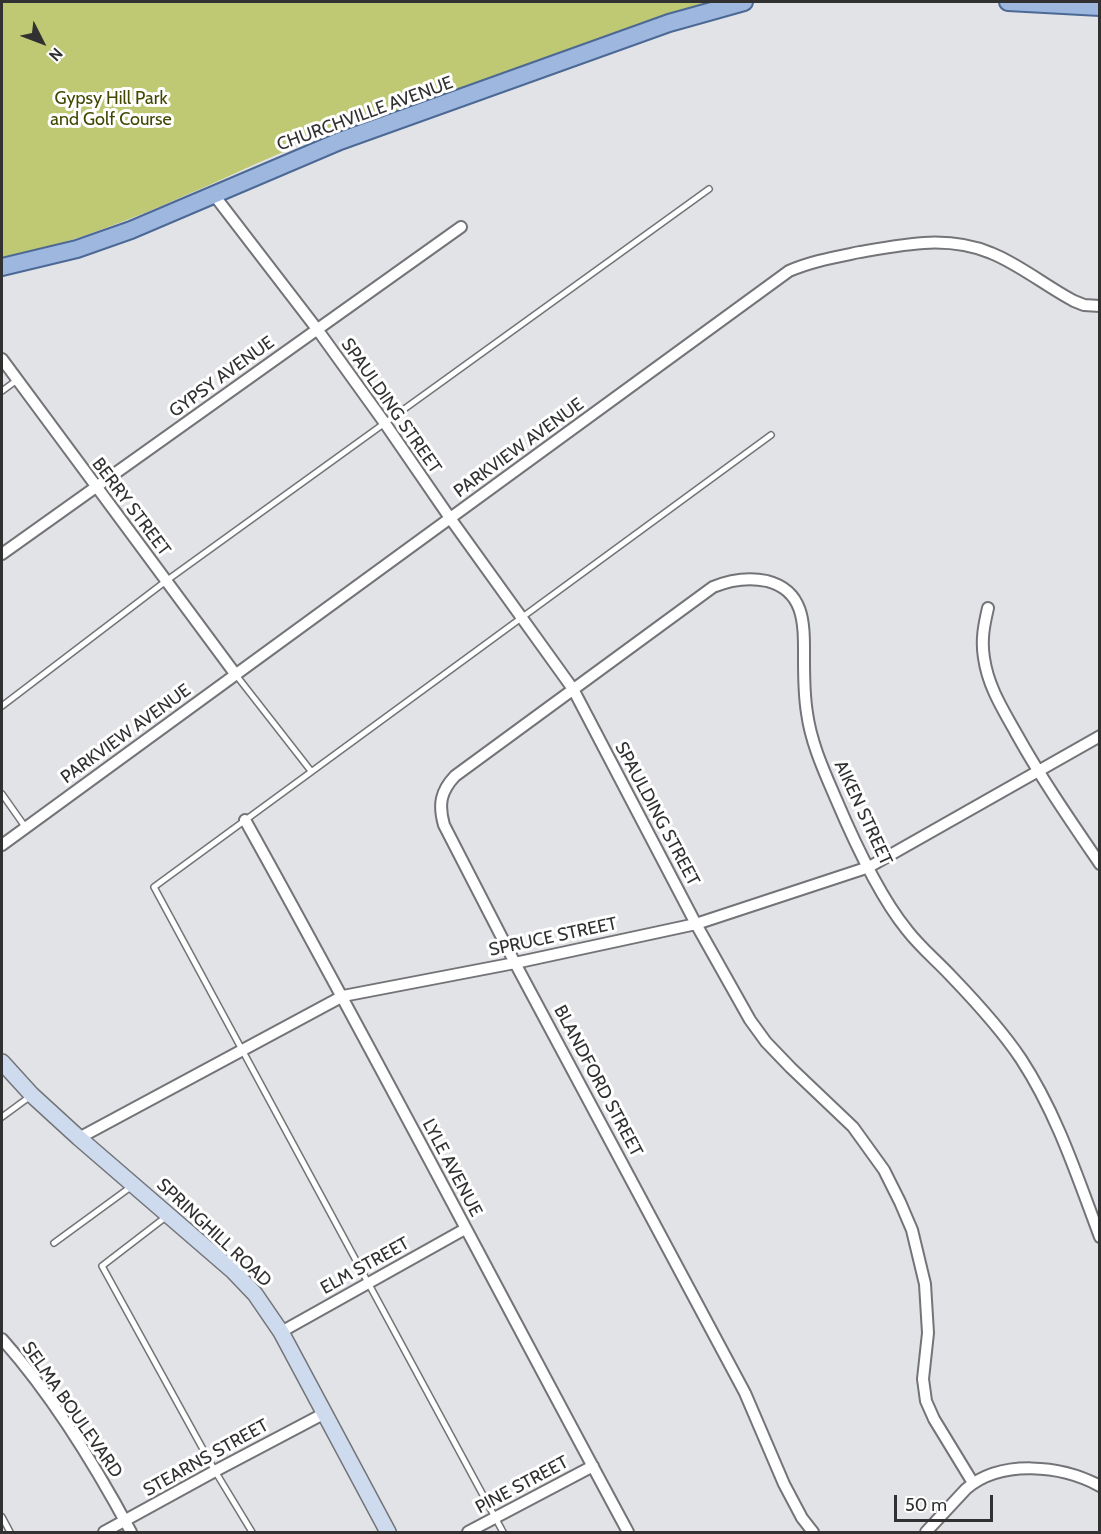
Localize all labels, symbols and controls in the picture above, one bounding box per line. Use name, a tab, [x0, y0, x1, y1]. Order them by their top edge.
north arrow	[12, 12, 72, 72]
text: N	[45, 44, 67, 65]
street label: CHURCHVILLE AVENUE	[274, 72, 456, 156]
park label: Gypsy Hill Park and Golf Course	[50, 88, 172, 130]
street label: GYPSY AVENUE	[165, 332, 279, 422]
street label: SPAULDING STREET	[336, 334, 446, 478]
street label: PARKVIEW AVENUE	[450, 394, 588, 502]
street label: BERRY STREET	[87, 454, 175, 560]
street label: PARKVIEW AVENUE	[57, 680, 195, 788]
street label: SPAULDING STREET	[610, 738, 704, 890]
street label: AIKEN STREET	[829, 757, 897, 869]
street label: SPRUCE STREET	[487, 913, 619, 961]
street label: BLANDFORD STREET	[549, 1002, 647, 1160]
street label: LYLE AVENUE	[417, 1116, 487, 1220]
street label: SPRINGHILL ROAD	[152, 1174, 276, 1292]
street label: ELM STREET	[317, 1233, 413, 1299]
street label: SELMA BOULEVARD	[17, 1338, 127, 1482]
street label: STEARNS STREET	[140, 1415, 272, 1501]
street label: PINE STREET	[472, 1452, 572, 1518]
scale bar	[897, 1483, 996, 1521]
text: 50 m	[905, 1494, 947, 1516]

